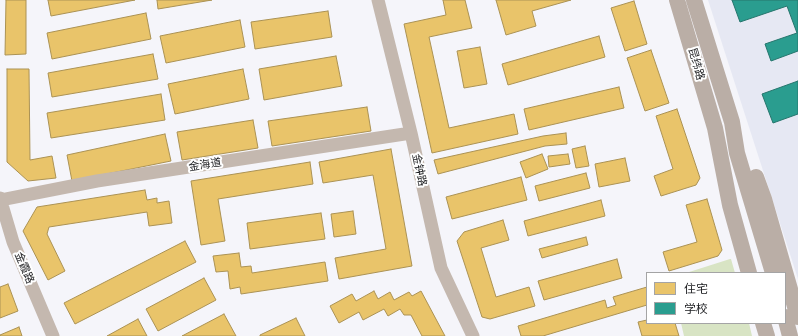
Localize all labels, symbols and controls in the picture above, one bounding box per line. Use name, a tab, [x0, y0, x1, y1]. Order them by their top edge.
street label: 昆纬路	[685, 46, 707, 82]
street label: 金钟路	[409, 152, 429, 188]
street label: 金海道	[188, 156, 222, 174]
street label: 金霞路	[11, 250, 37, 286]
legend	[646, 272, 786, 324]
text: 住宅	[684, 280, 708, 297]
text: 学校	[684, 300, 708, 317]

